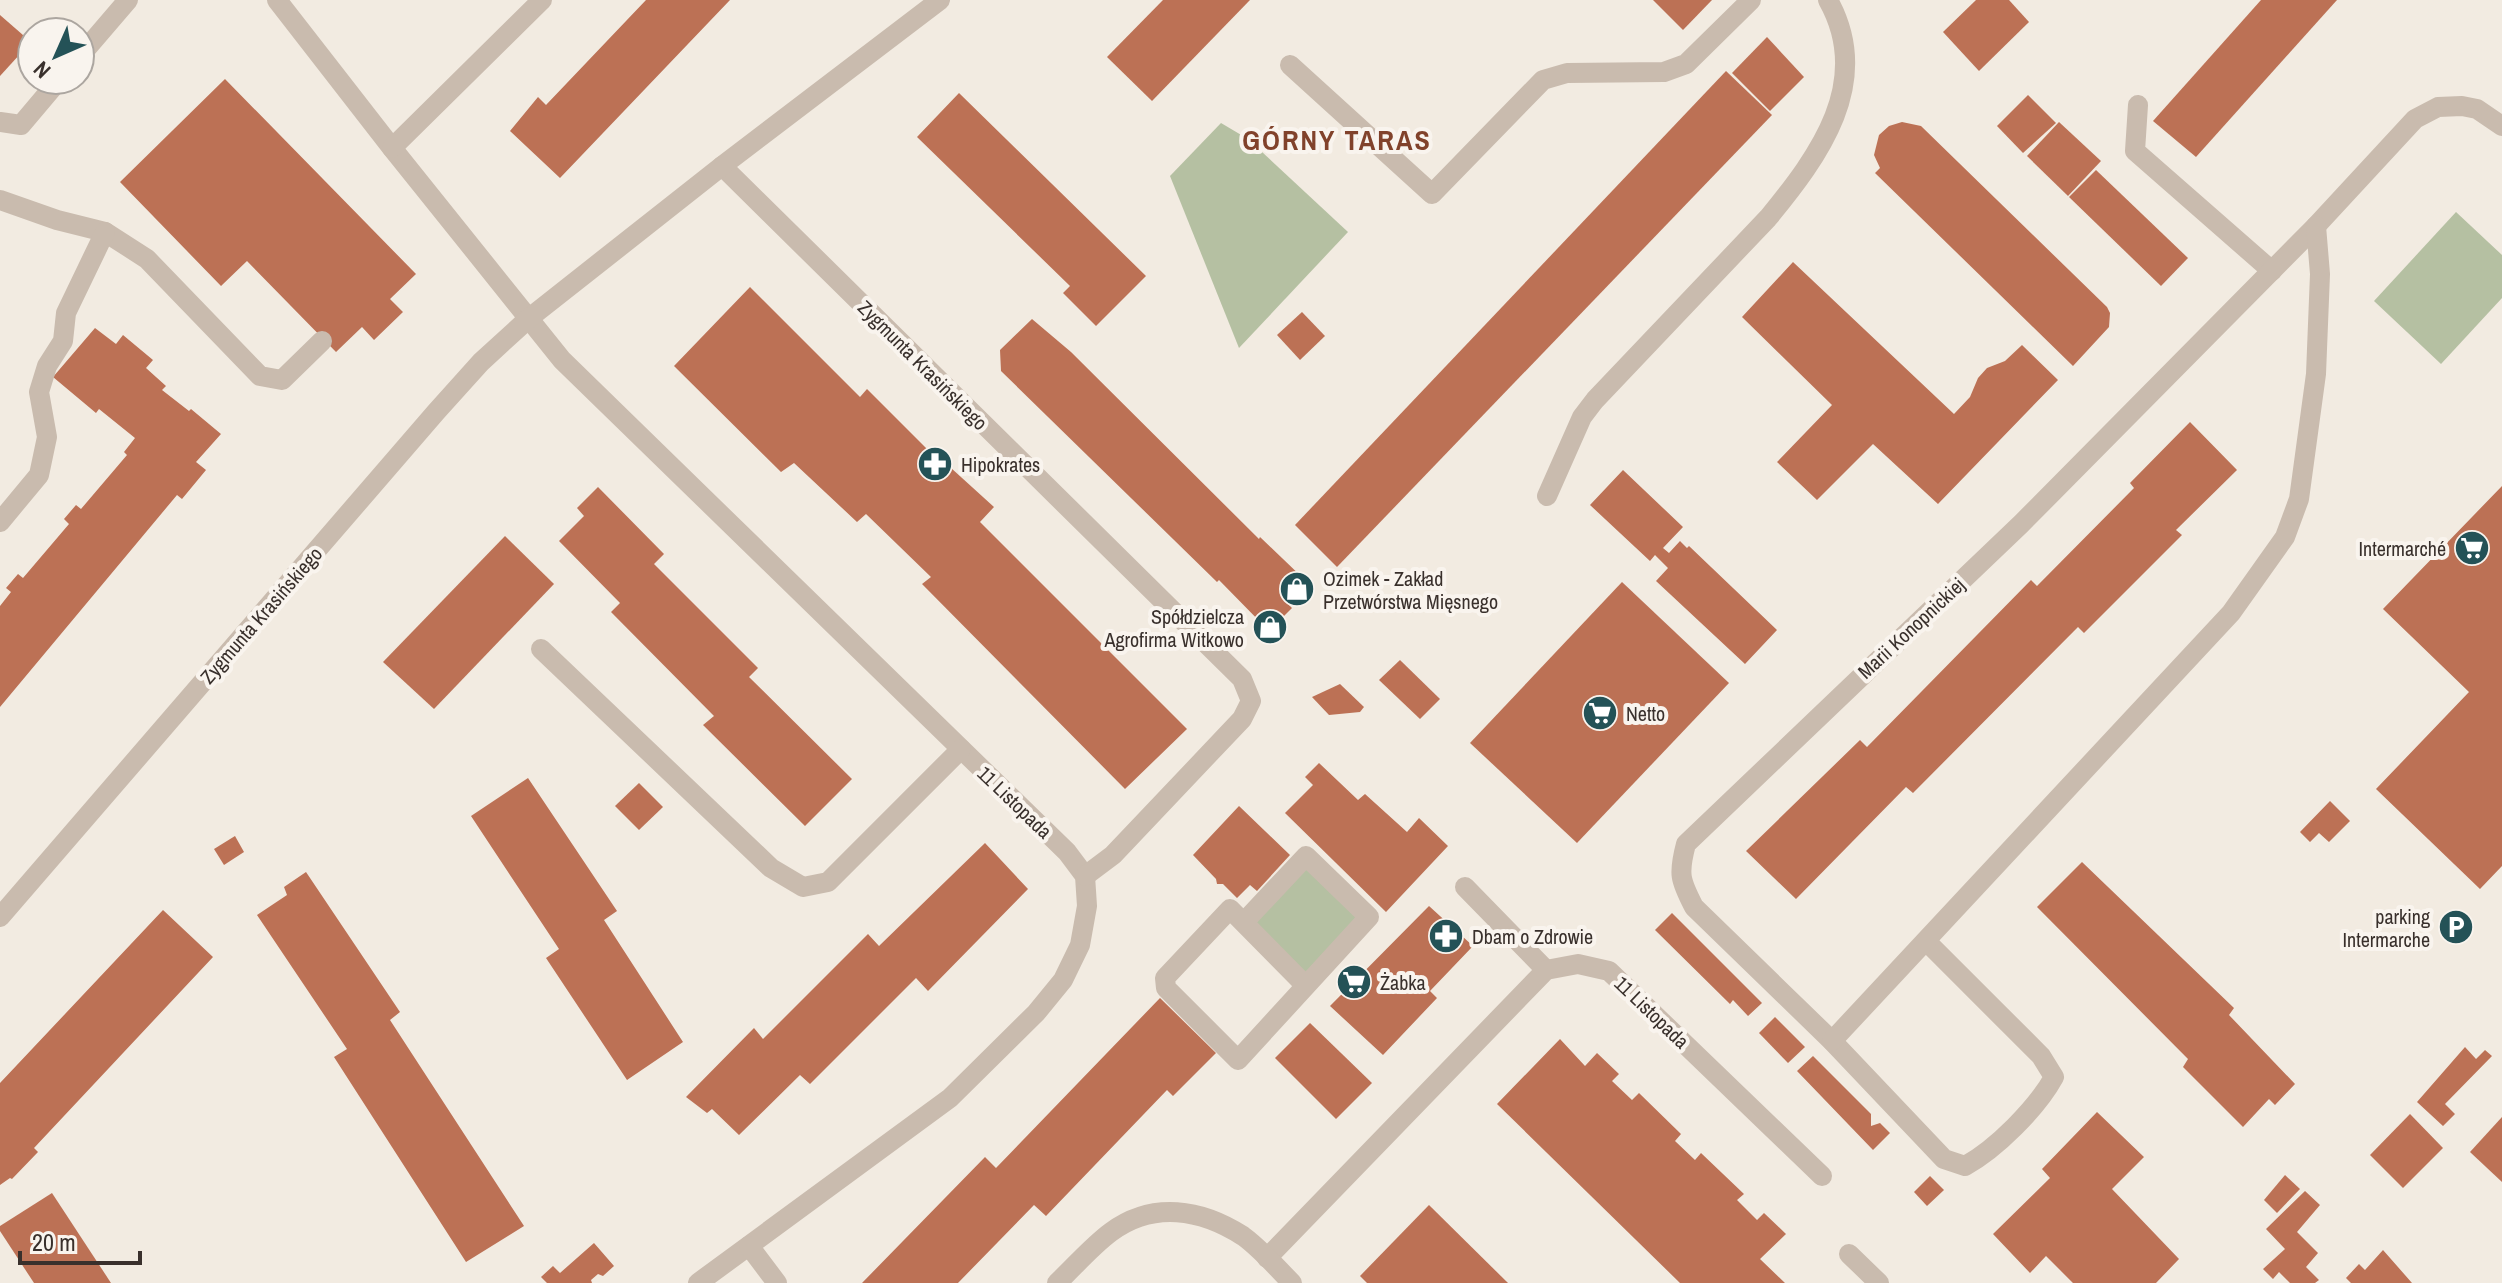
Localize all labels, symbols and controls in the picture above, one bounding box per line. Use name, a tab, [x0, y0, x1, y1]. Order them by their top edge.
north arrow	[16, 16, 96, 96]
text: N	[27, 55, 57, 85]
district label: GÓRNY TARAS	[1242, 121, 1432, 159]
street label: Zygmunta Krasińskiego	[852, 294, 994, 436]
pharmacy icon: Hipokrates	[916, 445, 954, 483]
place label: Hipokrates	[961, 451, 1040, 478]
supermarket icon: Intermarché	[2453, 529, 2491, 567]
place label: Intermarché	[2359, 535, 2446, 562]
street label: Zygmunta Krasińskiego	[194, 541, 328, 689]
place label: Ozimek - Zakład Przetwórstwa Mięsnego	[1323, 565, 1498, 615]
shop icon: Ozimek - Zakład Przetwórstwa Mięsnego	[1278, 570, 1316, 608]
street label: Marii Konopnickiej	[1852, 571, 1970, 685]
place label: Spółdzielcza Agrofirma Witkowo	[1104, 603, 1244, 653]
shop icon: Spółdzielcza Agrofirma Witkowo	[1251, 608, 1289, 646]
supermarket icon: Netto	[1581, 694, 1619, 732]
place label: Netto	[1626, 700, 1665, 727]
street label: 11 Listopada	[972, 760, 1058, 844]
place label: parking Intermarche	[2343, 903, 2430, 953]
parking icon: parking Intermarche	[2437, 908, 2475, 946]
pharmacy icon: Dbam o Zdrowie	[1427, 917, 1465, 955]
place label: Dbam o Zdrowie	[1472, 923, 1593, 950]
supermarket icon: Żabka	[1335, 963, 1373, 1001]
place label: Żabka	[1380, 969, 1426, 996]
street label: 11 Listopada	[1609, 970, 1695, 1054]
scale bar	[20, 1215, 140, 1265]
text: 20 m	[32, 1226, 76, 1258]

